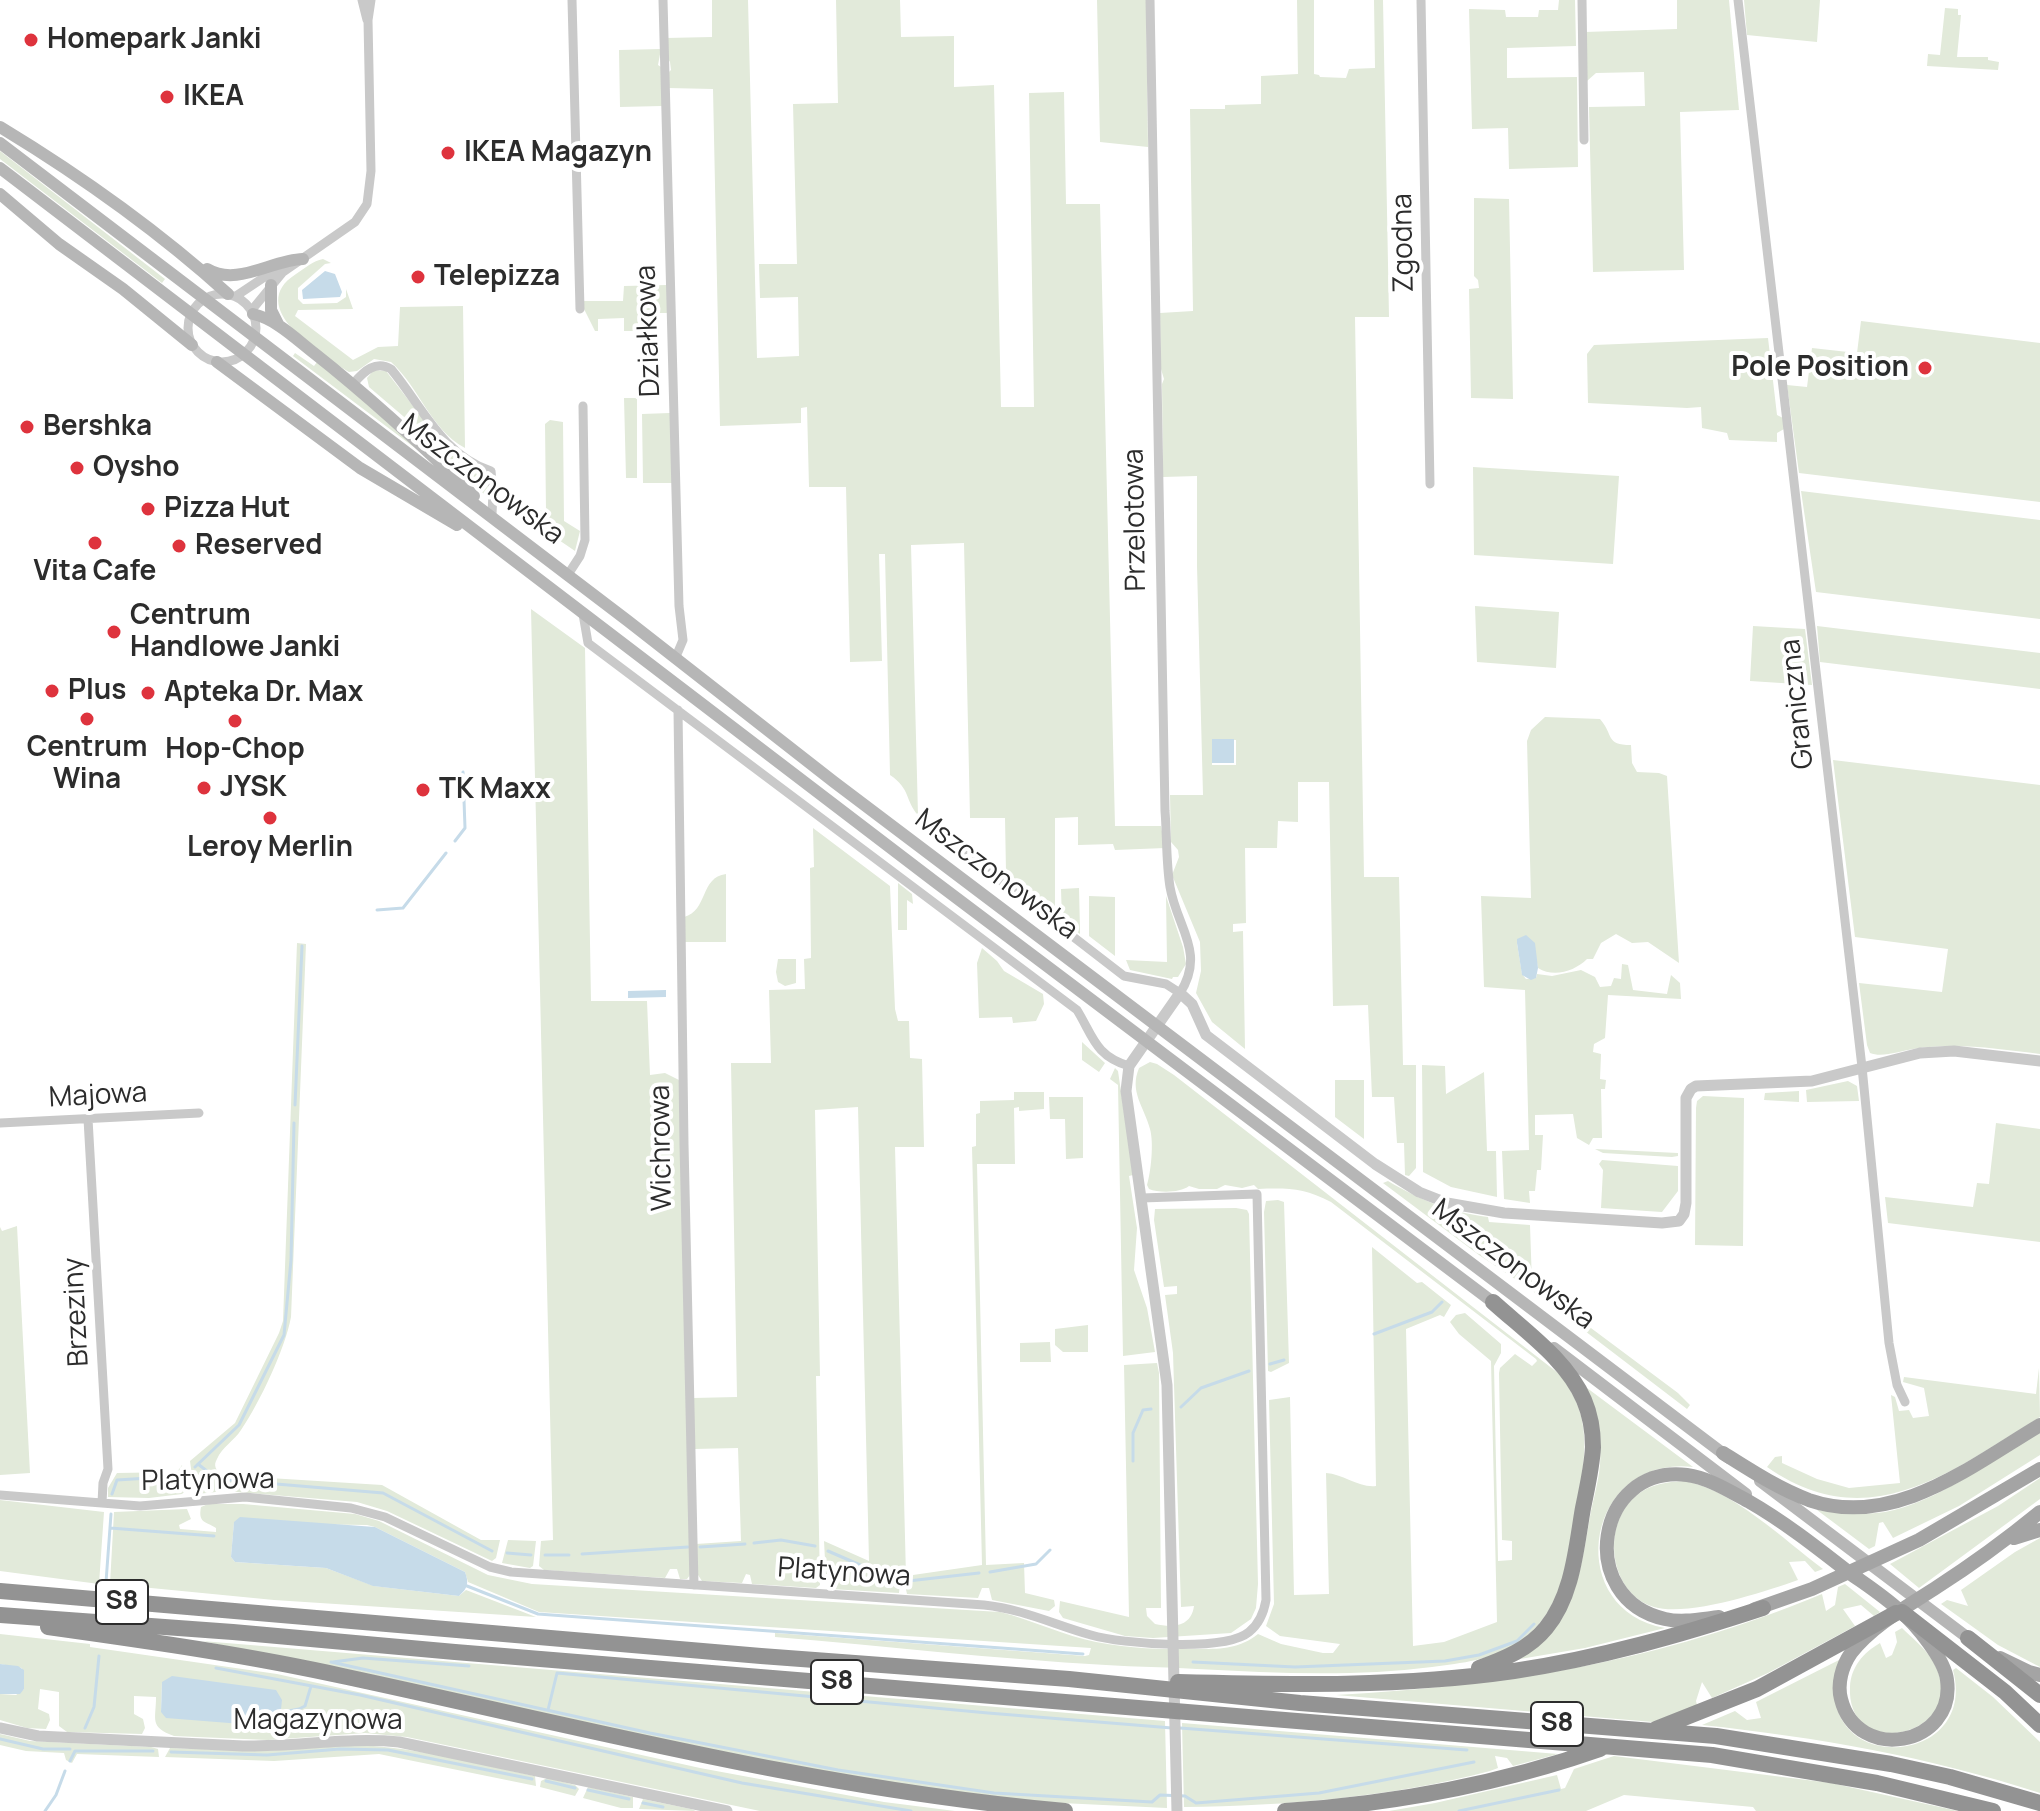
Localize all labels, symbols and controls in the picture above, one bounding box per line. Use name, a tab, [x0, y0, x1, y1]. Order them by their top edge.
place label: Homepark Janki	[47, 23, 262, 57]
marker: Homepark Janki	[22, 31, 40, 49]
place label: IKEA	[183, 80, 244, 114]
marker: IKEA	[158, 88, 176, 106]
place label: IKEA Magazyn	[464, 136, 652, 170]
marker: IKEA Magazyn	[439, 144, 457, 162]
street label: Zgodna	[1386, 193, 1422, 293]
place label: Telepizza	[434, 260, 560, 294]
street label: Działkowa	[630, 264, 668, 398]
marker: Telepizza	[409, 268, 427, 286]
place label: Pole Position	[1731, 351, 1909, 385]
marker: Pole Position	[1916, 359, 1934, 377]
street label: Mszczonowska	[394, 408, 570, 552]
place label: Bershka	[43, 410, 152, 444]
marker: Bershka	[18, 418, 36, 436]
street label: Przelotowa	[1118, 448, 1154, 592]
place label: Oysho	[93, 451, 180, 485]
marker: Oysho	[68, 459, 86, 477]
place label: Pizza Hut	[164, 492, 290, 526]
marker: Pizza Hut	[139, 500, 157, 518]
place label: Reserved	[195, 529, 323, 563]
marker: Vita Cafe	[86, 534, 104, 552]
marker: Reserved	[170, 537, 188, 555]
place label: Vita Cafe	[34, 555, 156, 589]
place label: Centrum Handlowe Janki	[130, 599, 340, 665]
marker: Centrum Handlowe Janki	[105, 623, 123, 641]
street label: Graniczna	[1774, 637, 1822, 771]
place label: Plus	[68, 674, 126, 708]
place label: Apteka Dr. Max	[164, 676, 363, 710]
marker: Plus	[43, 682, 61, 700]
marker: Apteka Dr. Max	[139, 684, 157, 702]
marker: Centrum Wina	[78, 710, 96, 728]
marker: Hop-Chop	[226, 712, 244, 730]
place label: Centrum Wina	[27, 731, 147, 797]
place label: Hop-Chop	[165, 733, 305, 767]
place label: JYSK	[220, 771, 287, 805]
place label: TK Maxx	[439, 773, 551, 807]
marker: JYSK	[195, 779, 213, 797]
marker: TK Maxx	[414, 781, 432, 799]
street label: Mszczonowska	[908, 803, 1084, 947]
marker: Leroy Merlin	[261, 809, 279, 827]
place label: Leroy Merlin	[187, 831, 353, 865]
street label: Majowa	[48, 1077, 148, 1115]
street label: Wichrowa	[644, 1085, 680, 1211]
street label: Mszczonowska	[1425, 1193, 1601, 1337]
street label: Brzeziny	[57, 1256, 97, 1368]
street label: Platynowa	[141, 1463, 275, 1499]
street label: Platynowa	[776, 1552, 912, 1594]
road number: S8	[96, 1580, 148, 1624]
road number: S8	[811, 1660, 863, 1704]
road number: S8	[1531, 1702, 1583, 1746]
street label: Magazynowa	[233, 1704, 403, 1738]

